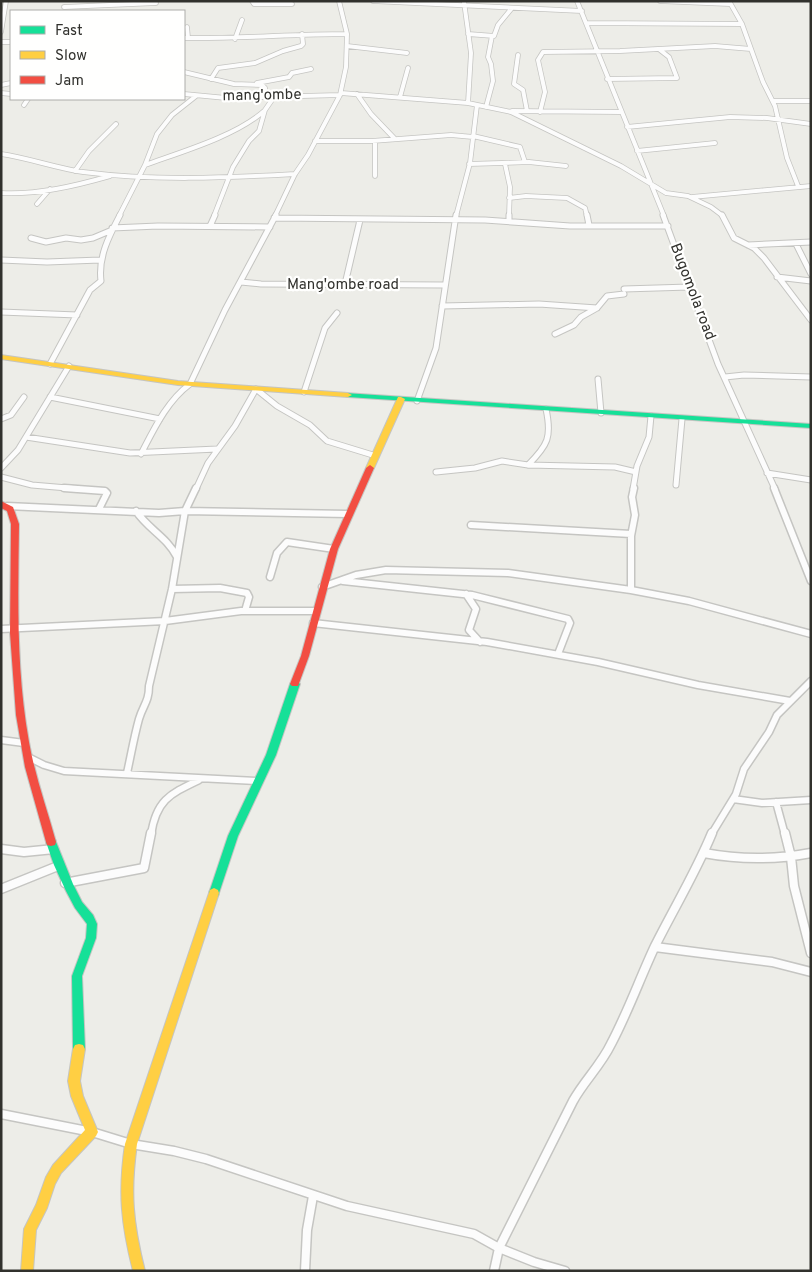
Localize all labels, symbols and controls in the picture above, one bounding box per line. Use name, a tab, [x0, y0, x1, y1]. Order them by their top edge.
legend	[10, 10, 185, 100]
text: Fast	[55, 22, 83, 41]
text: Slow	[55, 47, 87, 66]
text: Jam	[55, 72, 84, 91]
street label: mang'ombe	[222, 86, 302, 106]
street label: Bugomola road	[665, 241, 719, 343]
street label: Mang'ombe road	[287, 276, 399, 295]

